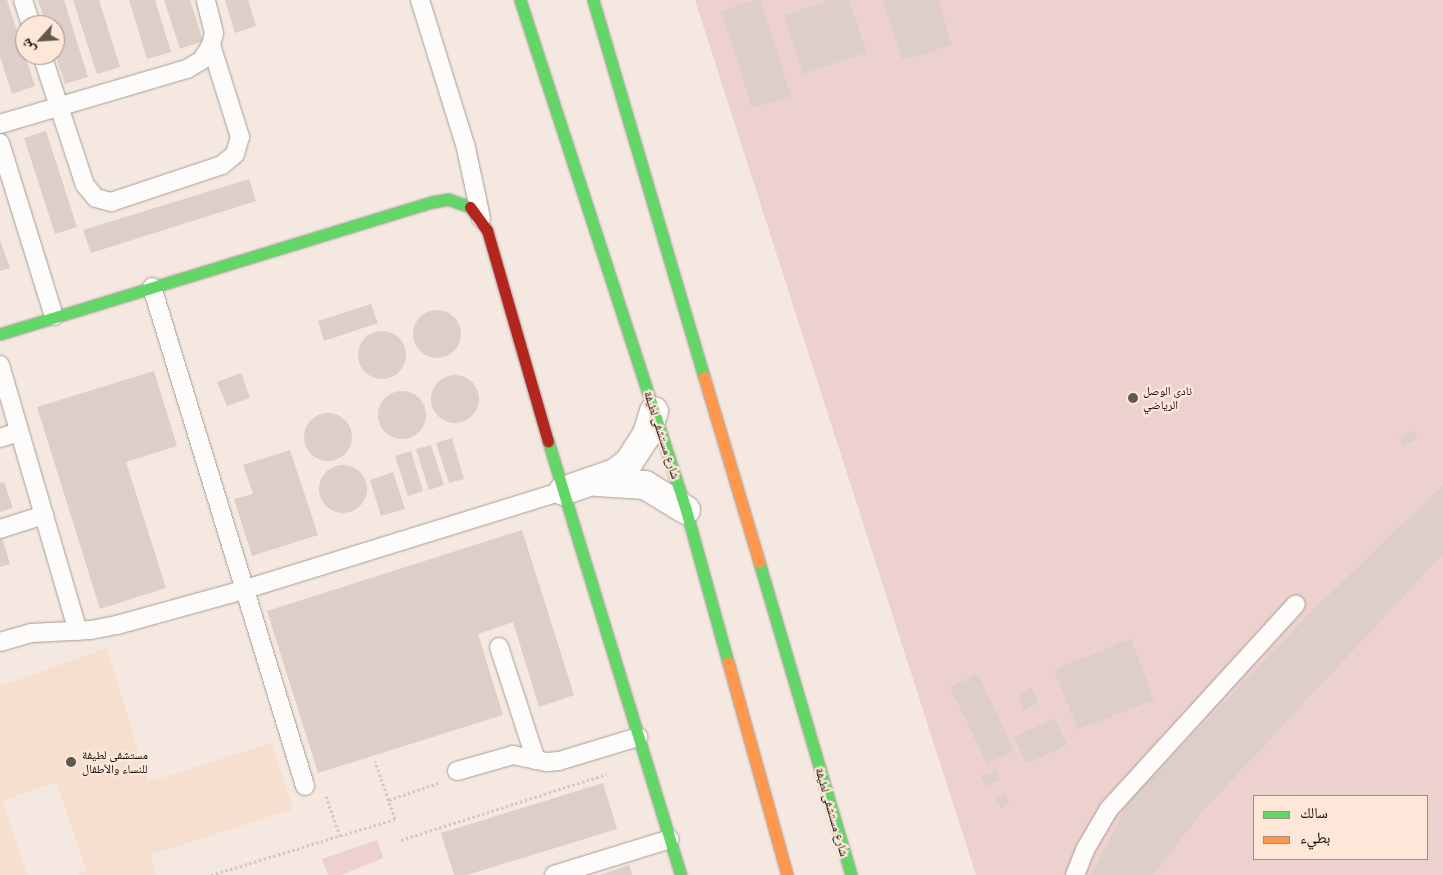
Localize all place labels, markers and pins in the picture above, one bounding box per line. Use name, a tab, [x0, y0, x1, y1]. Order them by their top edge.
place label: نادي الوصل الرياضي	[1143, 384, 1192, 412]
marker: نادي الوصل الرياضي	[1127, 392, 1139, 404]
place label: مستشفى لطيفة للنساء والأطفال	[82, 748, 148, 776]
marker: مستشفى لطيفة للنساء والأطفال	[64, 755, 78, 769]

